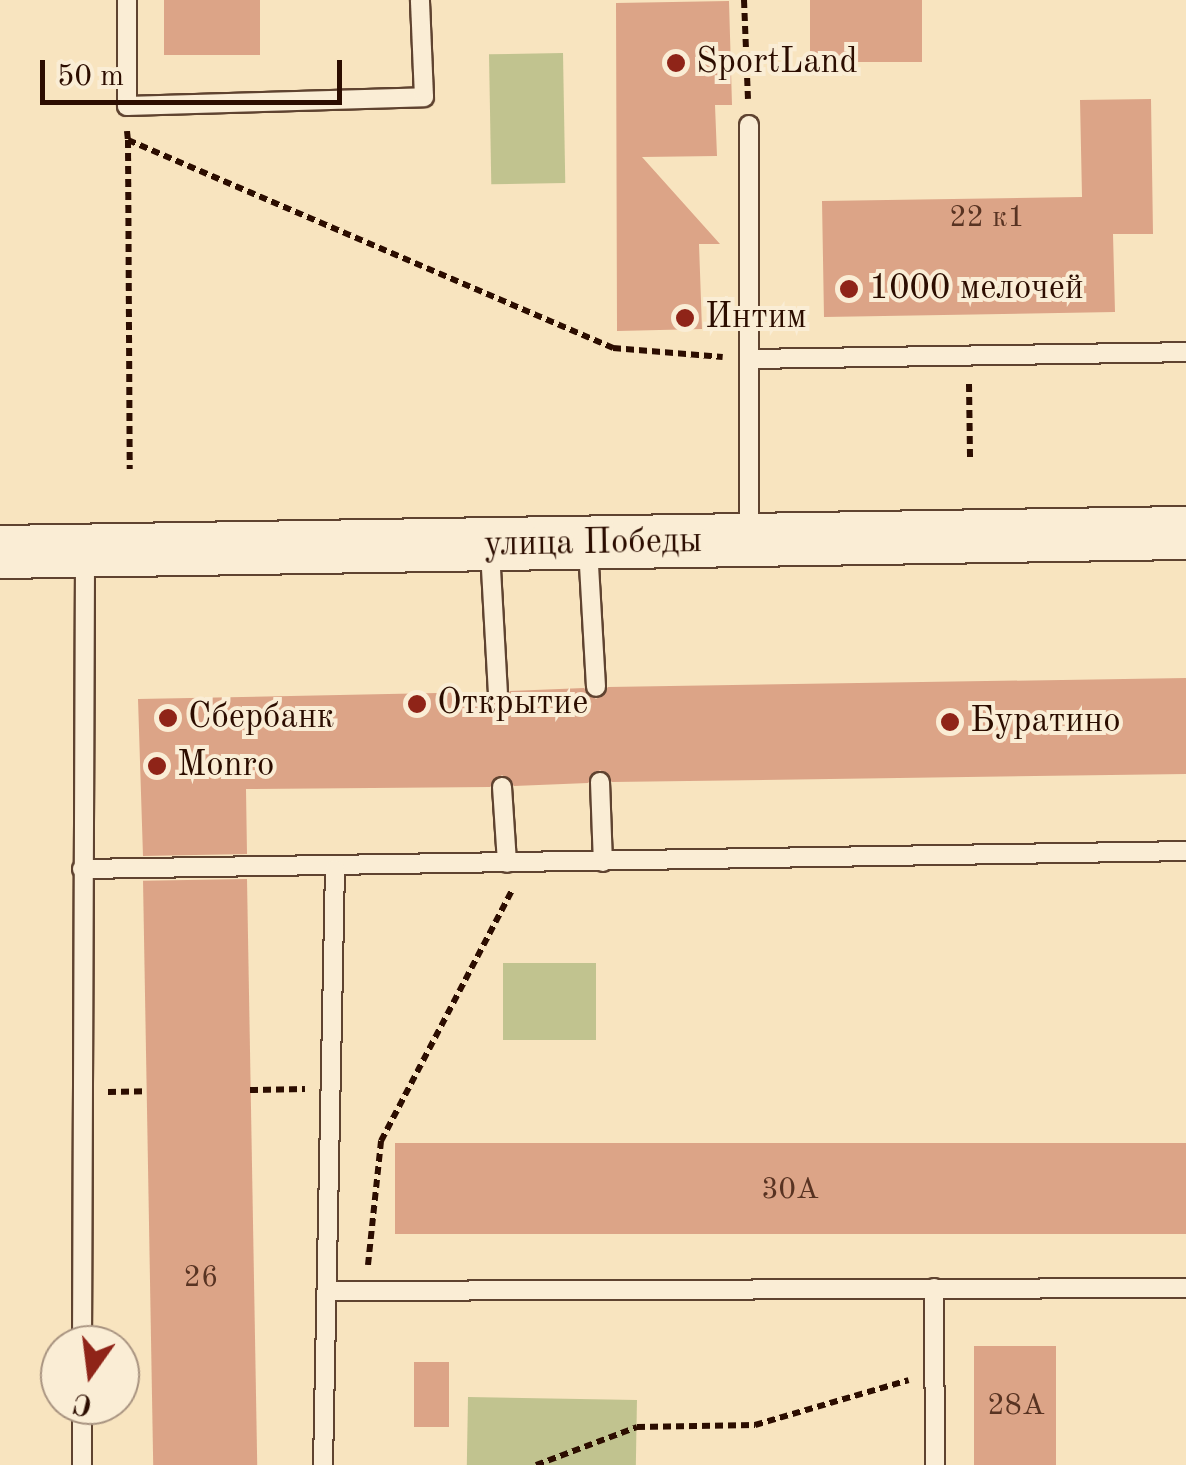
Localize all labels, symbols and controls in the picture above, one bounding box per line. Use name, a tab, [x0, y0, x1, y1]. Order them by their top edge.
scale bar	[45, 40, 348, 102]
place label: SportLand	[696, 42, 858, 84]
marker: SportLand	[665, 52, 687, 74]
text: 50 m	[57, 62, 124, 92]
house number: 22 к1	[949, 200, 1025, 236]
place label: 1000 мелочей	[869, 268, 1084, 310]
marker: 1000 мелочей	[838, 278, 860, 300]
place label: Интим	[705, 297, 807, 339]
marker: Интим	[674, 307, 696, 329]
street label: улица Победы	[484, 521, 702, 567]
place label: Открытие	[437, 683, 588, 725]
marker: Открытие	[406, 693, 428, 715]
place label: Сбербанк	[188, 697, 334, 739]
place label: Буратино	[970, 701, 1121, 743]
marker: Сбербанк	[157, 707, 179, 729]
marker: Буратино	[939, 711, 961, 733]
place label: Monro	[177, 745, 274, 787]
marker: Monro	[146, 755, 168, 777]
house number: 30А	[761, 1172, 819, 1208]
house number: 26	[184, 1260, 218, 1296]
north arrow	[40, 1325, 140, 1425]
text: С	[71, 1386, 96, 1418]
house number: 28А	[987, 1388, 1045, 1424]

